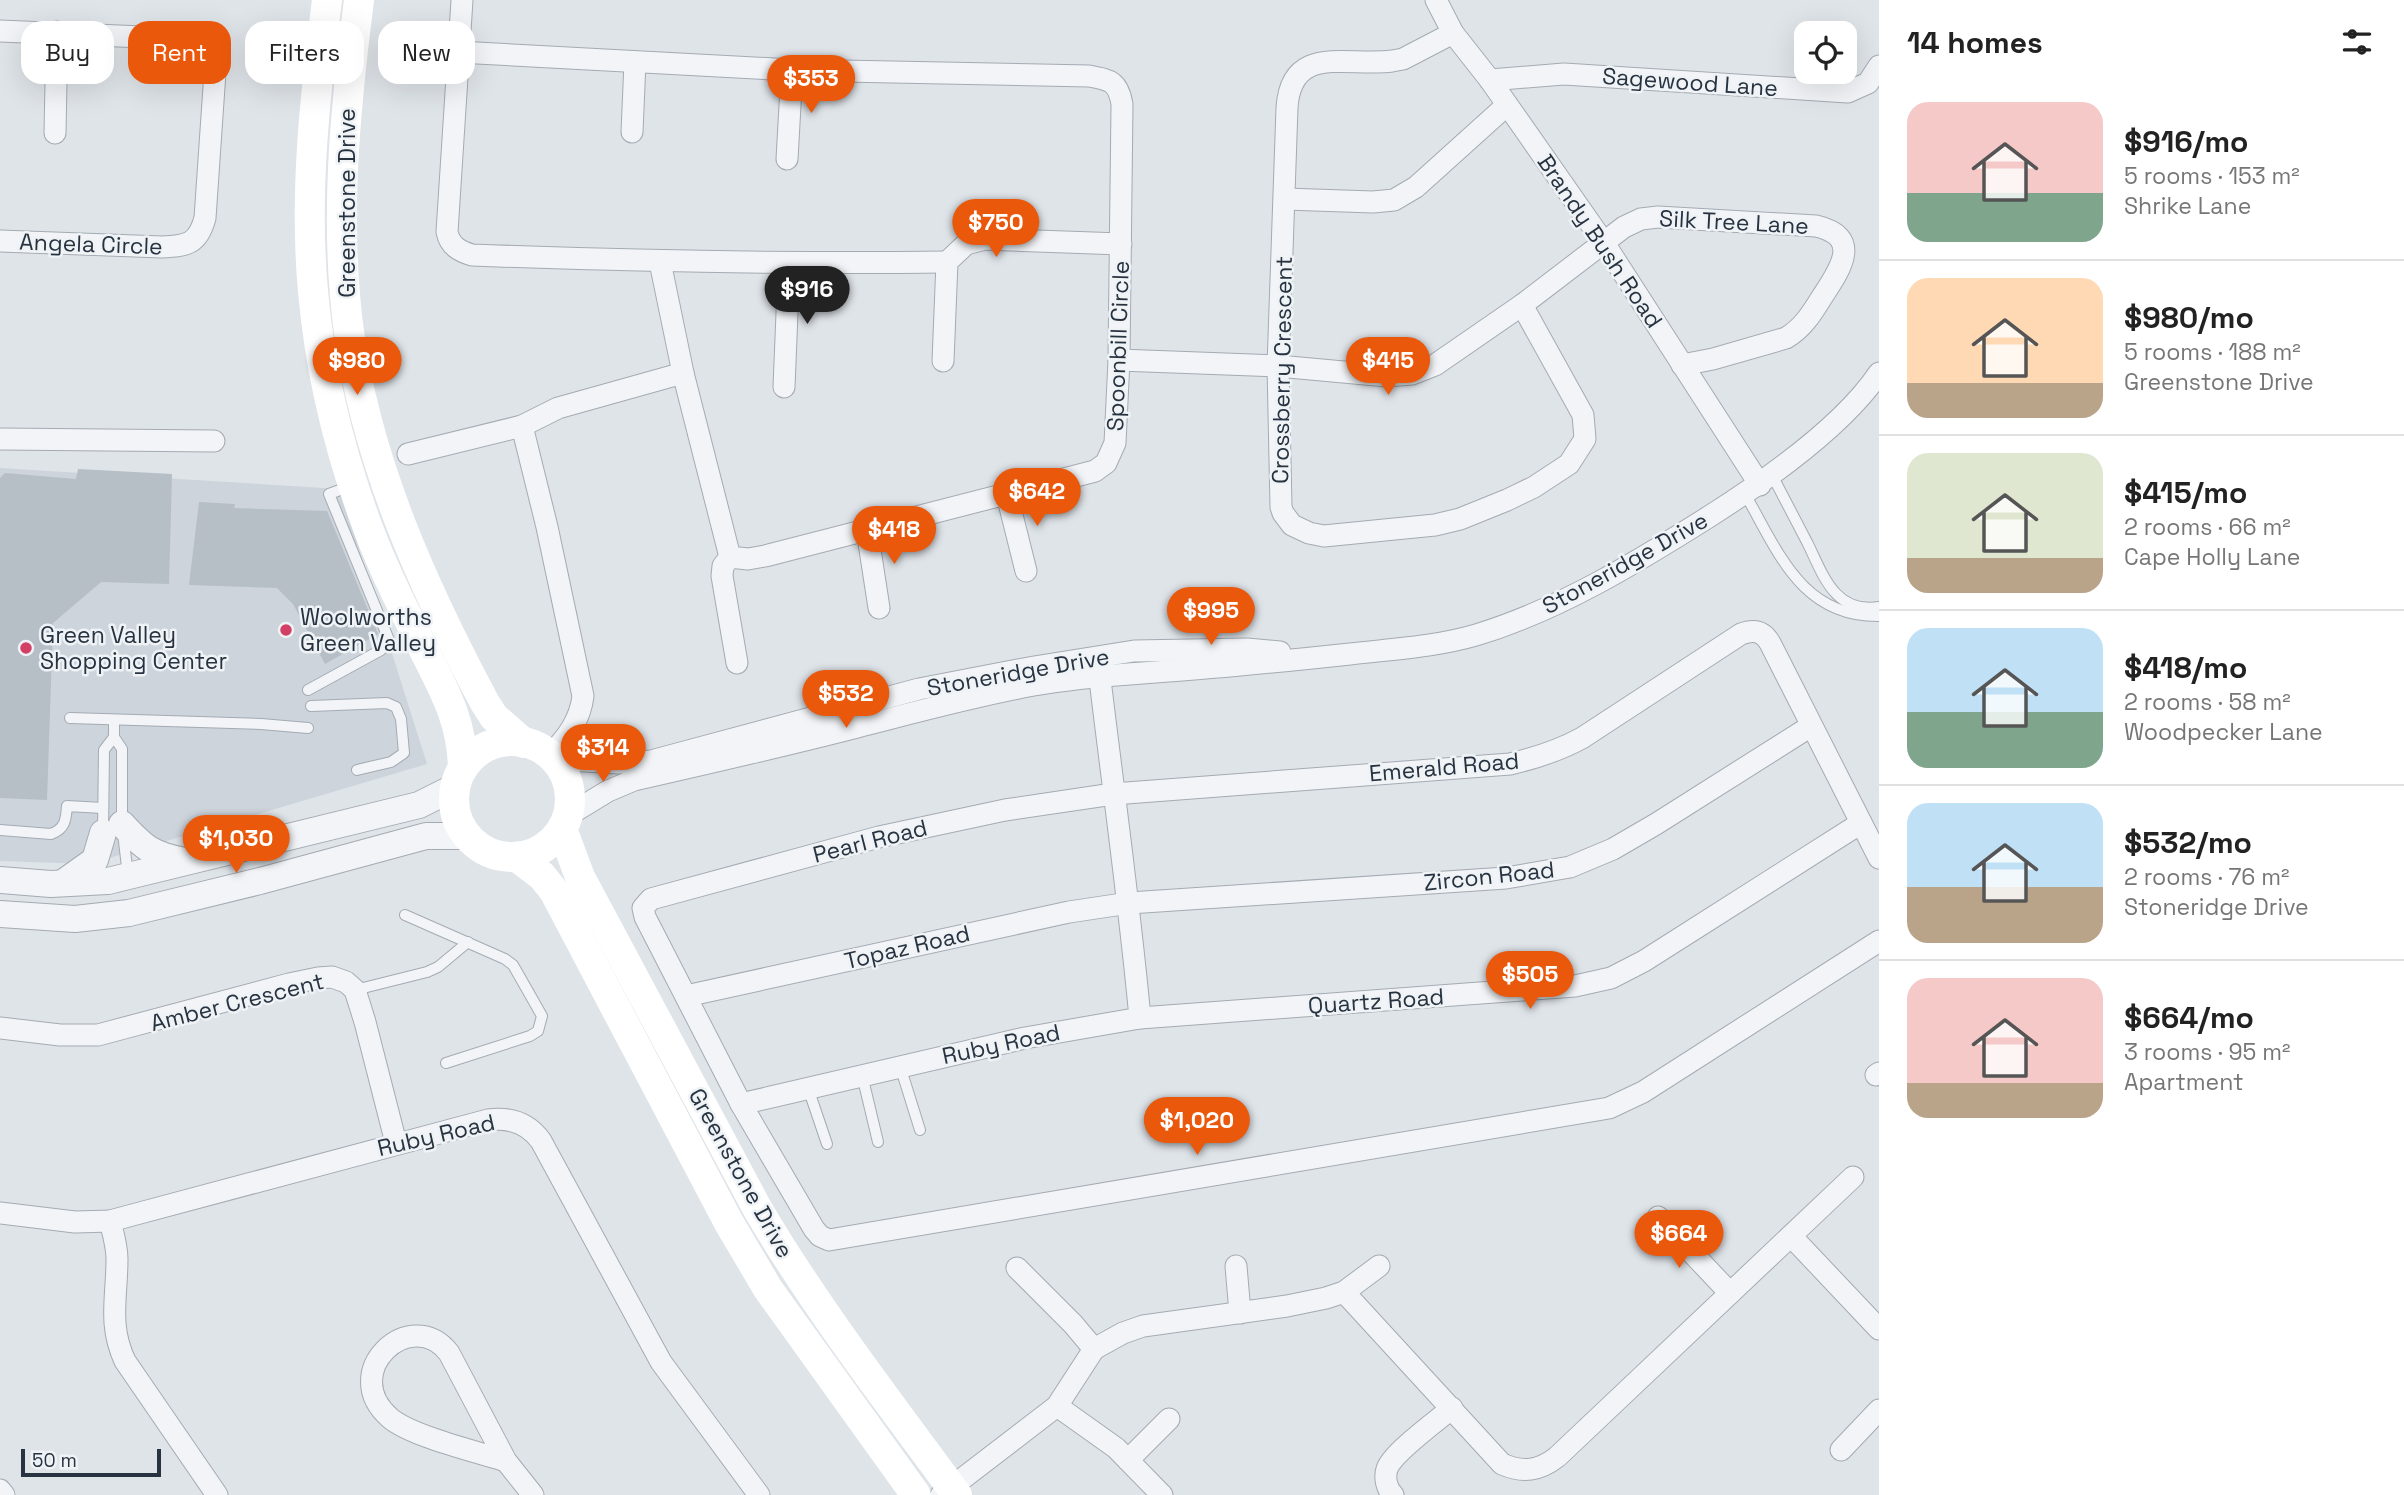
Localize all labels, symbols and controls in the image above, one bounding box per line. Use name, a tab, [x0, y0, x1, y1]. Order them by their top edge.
chip: Buy	[21, 21, 114, 84]
chip: Rent	[128, 21, 231, 84]
chip: Filters	[245, 21, 364, 84]
chip: New	[378, 21, 475, 84]
map controls	[1794, 21, 1857, 84]
button: locate	[1794, 21, 1857, 84]
text: 14 homes	[1907, 23, 2043, 62]
icon: filters	[2338, 23, 2376, 61]
pin: $353	[770, 55, 852, 115]
street label: Sagewood Lane	[1601, 61, 1779, 103]
text: $353	[783, 63, 839, 93]
street label: Greenstone Drive	[332, 108, 362, 298]
text: $916/mo	[2124, 122, 2248, 161]
icon: home	[1963, 130, 2047, 214]
street label: Brandy Bush Road	[1531, 148, 1669, 334]
text: 5 rooms · 153 m²	[2124, 161, 2300, 191]
text: Shrike Lane	[2124, 191, 2251, 221]
pin: $750	[955, 200, 1037, 259]
street label: Silk Tree Lane	[1658, 203, 1810, 241]
text: $750	[968, 207, 1024, 237]
street label: Angela Circle	[19, 227, 163, 261]
street label: Crossberry Crescent	[1265, 256, 1299, 484]
street label: Spoonbill Circle	[1100, 260, 1136, 432]
pin: $916	[766, 266, 848, 326]
text: $916	[781, 274, 833, 304]
text: $980/mo	[2124, 298, 2254, 337]
icon: home	[1963, 306, 2047, 390]
text: 5 rooms · 188 m²	[2124, 337, 2301, 367]
pin: $980	[316, 338, 398, 397]
pin: $415	[1347, 338, 1429, 397]
text: $980	[329, 345, 385, 375]
text: $415	[1362, 345, 1414, 375]
text: Greenstone Drive	[2124, 367, 2314, 397]
pin: $642	[996, 468, 1078, 528]
text: $415/mo	[2124, 473, 2247, 512]
text: $642	[1009, 476, 1065, 506]
icon: home	[1963, 481, 2047, 565]
street label: Stoneridge Drive	[1537, 505, 1713, 621]
pin: $418	[853, 506, 935, 566]
text: 2 rooms · 66 m²	[2124, 512, 2291, 542]
text: $418	[868, 514, 920, 544]
text: Cape Holly Lane	[2124, 542, 2300, 572]
pin: $995	[1170, 588, 1252, 647]
text: $995	[1183, 595, 1239, 625]
place label: Woolworths Green Valley	[300, 602, 436, 658]
place label: Green Valley Shopping Center	[40, 620, 227, 676]
marker: Woolworths Green Valley	[278, 622, 294, 638]
marker: Green Valley Shopping Center	[18, 640, 34, 656]
street label: Stoneridge Drive	[924, 641, 1112, 703]
text: $418/mo	[2124, 648, 2247, 687]
icon: home	[1963, 656, 2047, 740]
pin: $532	[805, 670, 887, 730]
text: $532	[818, 678, 874, 708]
text: 2 rooms · 58 m²	[2124, 687, 2291, 717]
text: Woodpecker Lane	[2124, 717, 2323, 747]
pin: $314	[562, 724, 644, 784]
text: $314	[577, 732, 629, 762]
street label: Emerald Road	[1368, 745, 1520, 789]
street label: Pearl Road	[810, 812, 930, 870]
pin: $1,030	[179, 816, 293, 875]
text: $1,030	[199, 823, 273, 853]
text: $532/mo	[2124, 823, 2252, 862]
icon: home	[1963, 831, 2047, 915]
street label: Zircon Road	[1422, 854, 1556, 898]
text: 2 rooms · 76 m²	[2124, 862, 2289, 892]
text: Stoneridge Drive	[2124, 892, 2309, 922]
street label: Topaz Road	[841, 918, 973, 976]
pin: $505	[1489, 951, 1571, 1011]
text: $505	[1502, 959, 1558, 989]
street label: Amber Crescent	[147, 966, 327, 1038]
street label: Quartz Road	[1307, 981, 1445, 1021]
text: $664/mo	[2124, 998, 2254, 1037]
icon: home	[1963, 1006, 2047, 1090]
street label: Ruby Road	[939, 1017, 1063, 1071]
text: 3 rooms · 95 m²	[2124, 1037, 2290, 1067]
text: Apartment	[2124, 1067, 2244, 1097]
street label: Greenstone Drive	[682, 1083, 800, 1263]
pin: $1,020	[1140, 1098, 1254, 1157]
text: $1,020	[1160, 1105, 1234, 1135]
street label: Ruby Road	[374, 1107, 498, 1163]
pin: $664	[1638, 1210, 1720, 1270]
text: $664	[1651, 1218, 1708, 1248]
scale bar	[21, 1446, 161, 1478]
text: 50 m	[32, 1448, 77, 1473]

